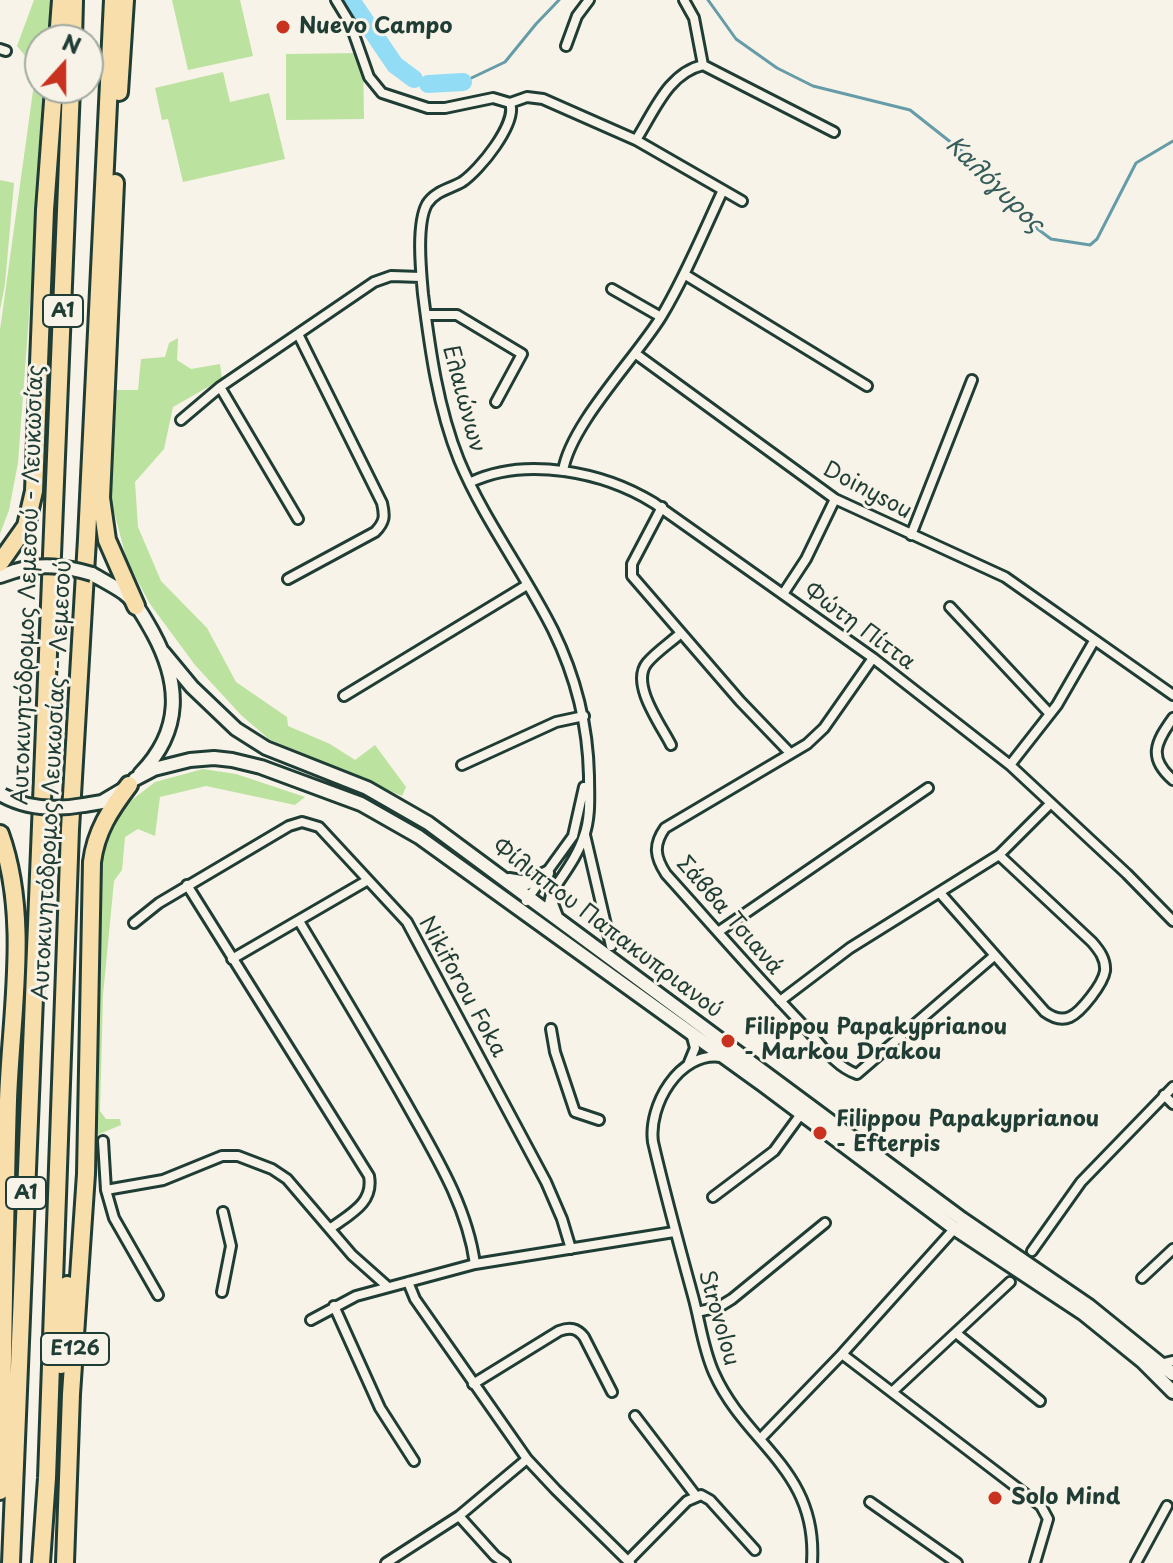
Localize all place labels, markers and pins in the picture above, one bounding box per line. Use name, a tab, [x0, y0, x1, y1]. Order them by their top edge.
place label: Nuevo Campo	[299, 14, 452, 40]
marker: Nuevo Campo	[274, 18, 292, 36]
place label: Filippou Papakyprianou - Markou Drakou	[744, 1015, 1007, 1066]
marker: Filippou Papakyprianou - Markou Drakou	[719, 1032, 737, 1050]
place label: Filippou Papakyprianou - Efterpis	[836, 1107, 1099, 1158]
marker: Filippou Papakyprianou - Efterpis	[811, 1124, 829, 1142]
place label: Solo Mind	[1011, 1485, 1120, 1511]
marker: Solo Mind	[986, 1489, 1004, 1507]

